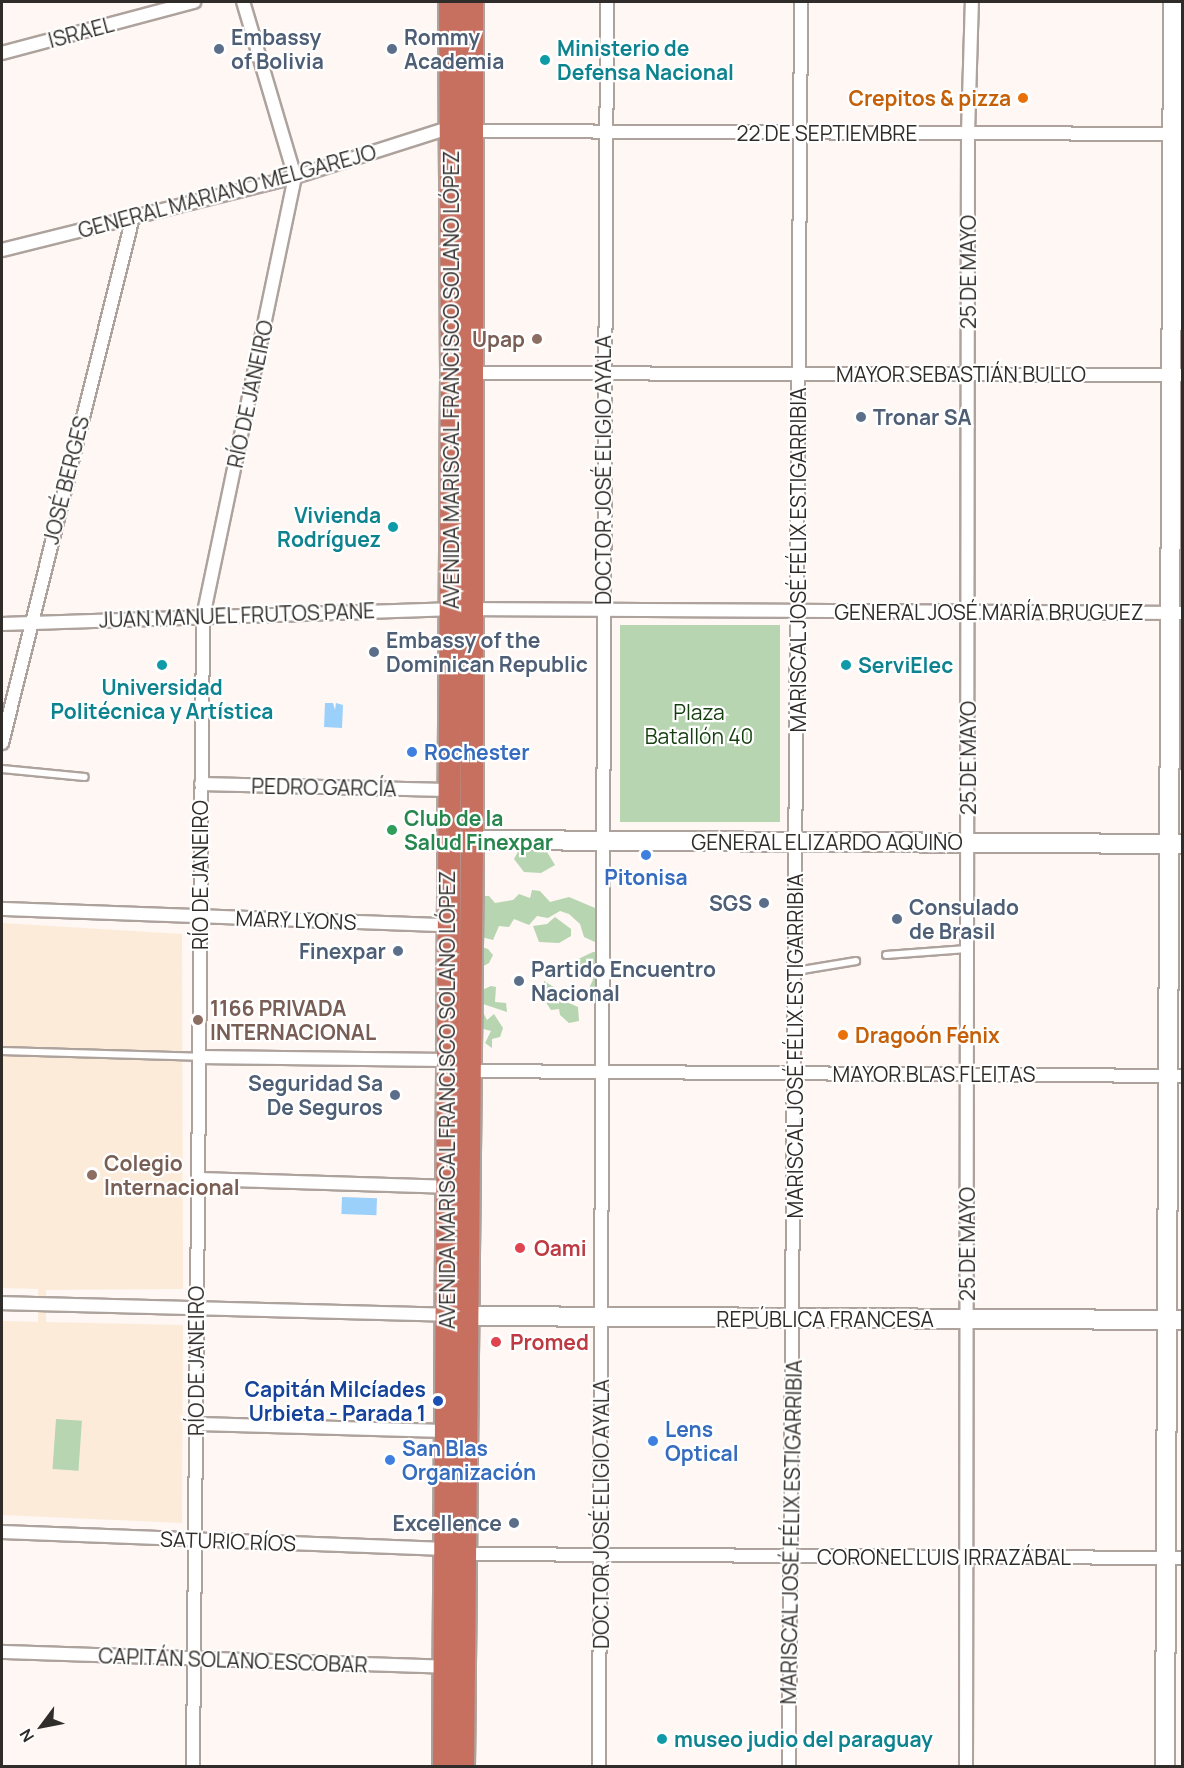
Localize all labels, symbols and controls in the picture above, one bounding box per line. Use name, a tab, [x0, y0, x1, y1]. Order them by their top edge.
street label: ISRAEL	[45, 11, 117, 53]
place label: Embassy of Bolivia	[231, 24, 324, 74]
place label: Rommy Academia	[404, 24, 504, 74]
place label: Ministerio de Defensa Nacional	[557, 35, 734, 85]
marker: Embassy of Bolivia	[212, 42, 226, 56]
marker: Rommy Academia	[385, 42, 399, 56]
marker: Ministerio de Defensa Nacional	[538, 53, 552, 67]
place label: Crepitos & pizza	[848, 85, 1011, 111]
marker: Crepitos & pizza	[1016, 91, 1030, 105]
street label: 22 DE SEPTIEMBRE	[736, 120, 918, 146]
street label: GENERAL MARIANO MELGAREJO	[75, 139, 379, 243]
street label: AVENIDA MARISCAL FRANCISCO SOLANO LÓPEZ	[438, 150, 464, 610]
street label: 25 DE MAYO	[955, 215, 981, 329]
street label: RÍO DE JANEIRO	[222, 318, 278, 470]
place label: Upap	[472, 326, 525, 352]
marker: Upap	[530, 332, 544, 346]
street label: DOCTOR JOSÉ ELIGIO AYALA	[590, 335, 616, 605]
street label: MAYOR SEBASTIÁN BULLO	[836, 361, 1086, 387]
street label: MARISCAL JOSÉ FÉLIX ESTIGARRIBIA	[785, 387, 811, 733]
place label: Tronar SA	[873, 404, 972, 430]
marker: Tronar SA	[854, 410, 868, 424]
street label: JOSÉ BERGES	[38, 413, 94, 547]
place label: Vivienda Rodríguez	[277, 502, 381, 552]
marker: Vivienda Rodríguez	[386, 520, 400, 534]
street label: JUAN MANUEL FRUTOS PANE	[98, 598, 376, 632]
street label: GENERAL JOSÉ MARÍA BRUGUEZ	[834, 599, 1144, 625]
place label: Embassy of the Dominican Republic	[386, 627, 588, 677]
marker: Embassy of the Dominican Republic	[367, 645, 381, 659]
place label: ServiElec	[858, 652, 953, 678]
marker: Universidad Politécnica y Artística	[155, 658, 169, 672]
marker: ServiElec	[839, 658, 853, 672]
place label: Universidad Politécnica y Artística	[51, 674, 273, 724]
park label: Plaza Batallón 40	[645, 699, 753, 749]
street label: 25 DE MAYO	[955, 701, 981, 815]
place label: Rochester	[424, 739, 530, 765]
marker: Rochester	[405, 745, 419, 759]
street label: PEDRO GARCÍA	[251, 773, 397, 801]
street label: RÍO DE JANEIRO	[187, 800, 213, 950]
place label: Club de la Salud Finexpar	[404, 805, 553, 855]
marker: Club de la Salud Finexpar	[385, 823, 399, 837]
street label: GENERAL ELIZARDO AQUINO	[691, 829, 963, 855]
marker: Pitonisa	[639, 848, 653, 862]
place label: Pitonisa	[604, 864, 688, 890]
street label: AVENIDA MARISCAL FRANCISCO SOLANO LÓPEZ	[434, 870, 460, 1330]
street label: MARISCAL JOSÉ FÉLIX ESTIGARRIBIA	[782, 873, 808, 1219]
place label: SGS	[709, 890, 752, 916]
place label: Consulado de Brasil	[909, 894, 1019, 944]
marker: SGS	[757, 896, 771, 910]
street label: MARY LYONS	[235, 905, 357, 935]
marker: Consulado de Brasil	[890, 912, 904, 926]
place label: Finexpar	[299, 938, 386, 964]
marker: Finexpar	[391, 944, 405, 958]
place label: Partido Encuentro Nacional	[531, 956, 716, 1006]
marker: Partido Encuentro Nacional	[512, 974, 526, 988]
place label: 1166 PRIVADA INTERNACIONAL	[210, 995, 376, 1045]
marker: 1166 PRIVADA INTERNACIONAL	[191, 1013, 205, 1027]
place label: Dragoón Fénix	[855, 1022, 1000, 1048]
marker: Dragoón Fénix	[836, 1028, 850, 1042]
street label: MAYOR BLAS FLEITAS	[833, 1061, 1035, 1087]
place label: Seguridad Sa De Seguros	[248, 1070, 383, 1120]
marker: Seguridad Sa De Seguros	[388, 1088, 402, 1102]
place label: Colegio Internacional	[104, 1150, 240, 1200]
marker: Colegio Internacional	[85, 1168, 99, 1182]
street label: 25 DE MAYO	[954, 1187, 980, 1301]
place label: Oami	[534, 1235, 587, 1261]
marker: Oami	[511, 1239, 529, 1257]
street label: RÍO DE JANEIRO	[183, 1286, 209, 1436]
street label: REPÚBLICA FRANCESA	[716, 1306, 934, 1332]
place label: Promed	[510, 1329, 589, 1355]
marker: Promed	[487, 1333, 505, 1351]
street label: MARISCAL JOSÉ FÉLIX ESTIGARRIBIA	[775, 1359, 807, 1705]
place label: Capitán Milcíades Urbieta - Parada 1	[245, 1376, 426, 1426]
street label: DOCTOR JOSÉ ELIGIO AYALA	[588, 1379, 614, 1649]
marker: Capitán Milcíades Urbieta - Parada 1	[431, 1394, 445, 1408]
place label: Lens Optical	[665, 1416, 739, 1466]
marker: Lens Optical	[646, 1434, 660, 1448]
place label: San Blas Organización	[402, 1435, 536, 1485]
marker: San Blas Organización	[383, 1453, 397, 1467]
place label: Excellence	[393, 1510, 502, 1536]
marker: Excellence	[507, 1516, 521, 1530]
street label: SATURIO RÍOS	[160, 1526, 296, 1556]
street label: CORONEL LUIS IRRAZÁBAL	[816, 1544, 1072, 1570]
street label: CAPITÁN SOLANO ESCOBAR	[98, 1643, 368, 1677]
north arrow	[12, 1696, 72, 1756]
text: N	[14, 1725, 39, 1746]
place label: museo judio del paraguay	[674, 1726, 933, 1752]
marker: museo judio del paraguay	[655, 1732, 669, 1746]

